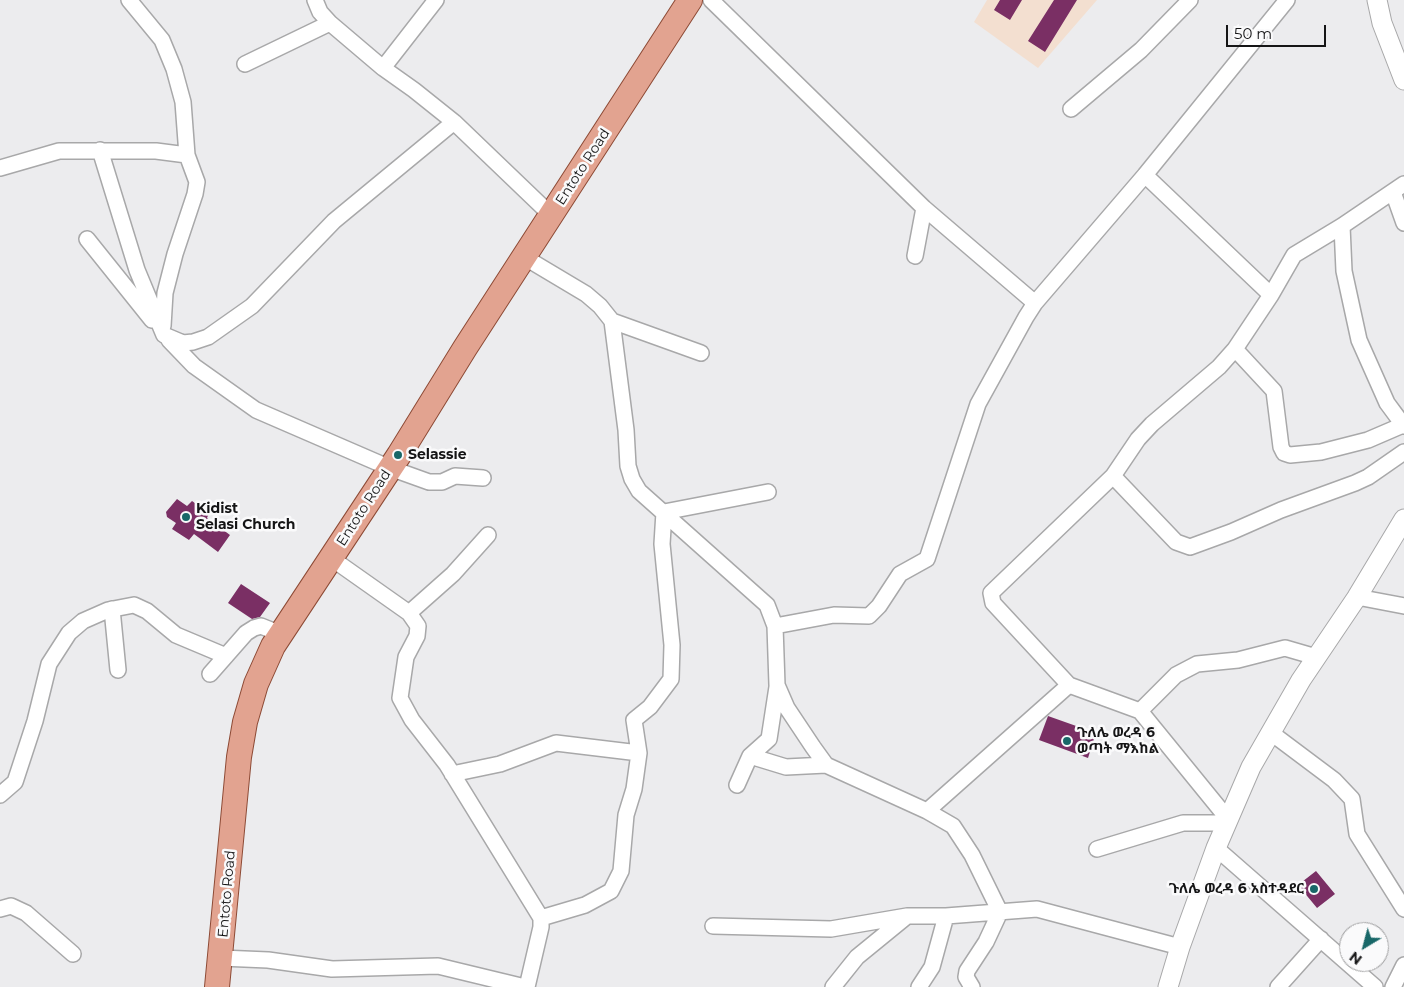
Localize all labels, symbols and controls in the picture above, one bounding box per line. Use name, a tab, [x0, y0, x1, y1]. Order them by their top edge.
scale bar	[1229, 15, 1329, 47]
text: 50 m	[1234, 24, 1272, 43]
street label: Entoto Road	[552, 126, 614, 208]
place label: Selassie	[408, 447, 467, 463]
marker: Selassie	[392, 449, 404, 461]
street label: Entoto Road	[333, 467, 395, 549]
place label: Kidist Selasi Church	[196, 501, 295, 534]
marker: Kidist Selasi Church	[180, 511, 192, 523]
place label: ጉለሌ ወረዳ 6 ወጣት ማእከል	[1077, 725, 1159, 758]
marker: ጉለሌ ወረዳ 6 ወጣት ማእከል	[1061, 735, 1073, 747]
street label: Entoto Road	[215, 850, 239, 938]
place label: ጉለሌ ወረዳ 6 አስተዳደር	[1169, 881, 1304, 897]
marker: ጉለሌ ወረዳ 6 አስተዳደር	[1308, 883, 1320, 895]
north arrow	[1339, 922, 1389, 972]
text: N	[1346, 948, 1366, 969]

